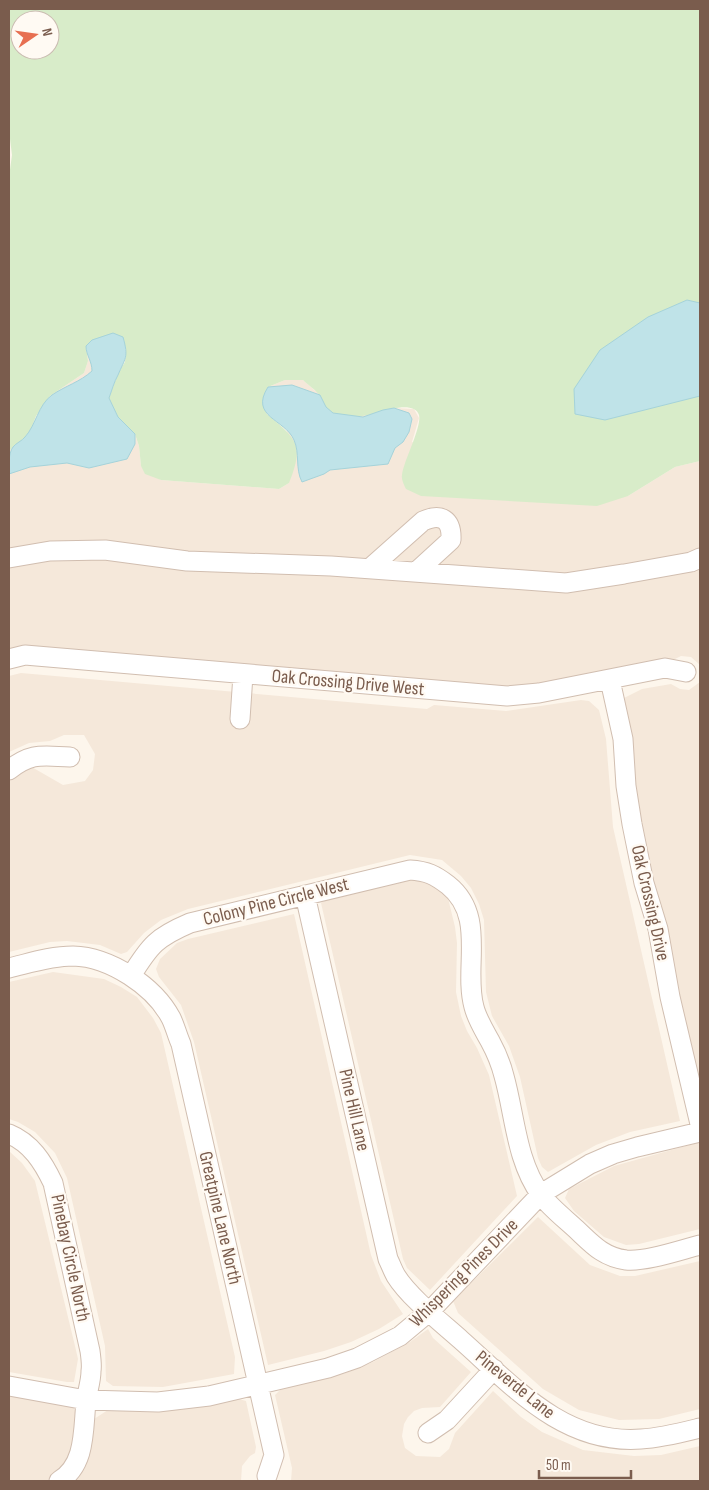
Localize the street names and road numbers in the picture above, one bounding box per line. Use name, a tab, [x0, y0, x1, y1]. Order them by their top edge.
street label: Oak Crossing Drive West	[271, 665, 425, 701]
street label: Oak Crossing Drive	[626, 843, 674, 963]
street label: Colony Pine Circle West	[201, 873, 351, 931]
street label: Pine Hill Lane	[333, 1067, 375, 1153]
street label: Greatpine Lane North	[194, 1149, 246, 1287]
street label: Pinebay Circle North	[45, 1192, 95, 1324]
street label: Whispering Pines Drive	[405, 1214, 523, 1332]
street label: Pineverde Lane	[471, 1346, 559, 1424]

